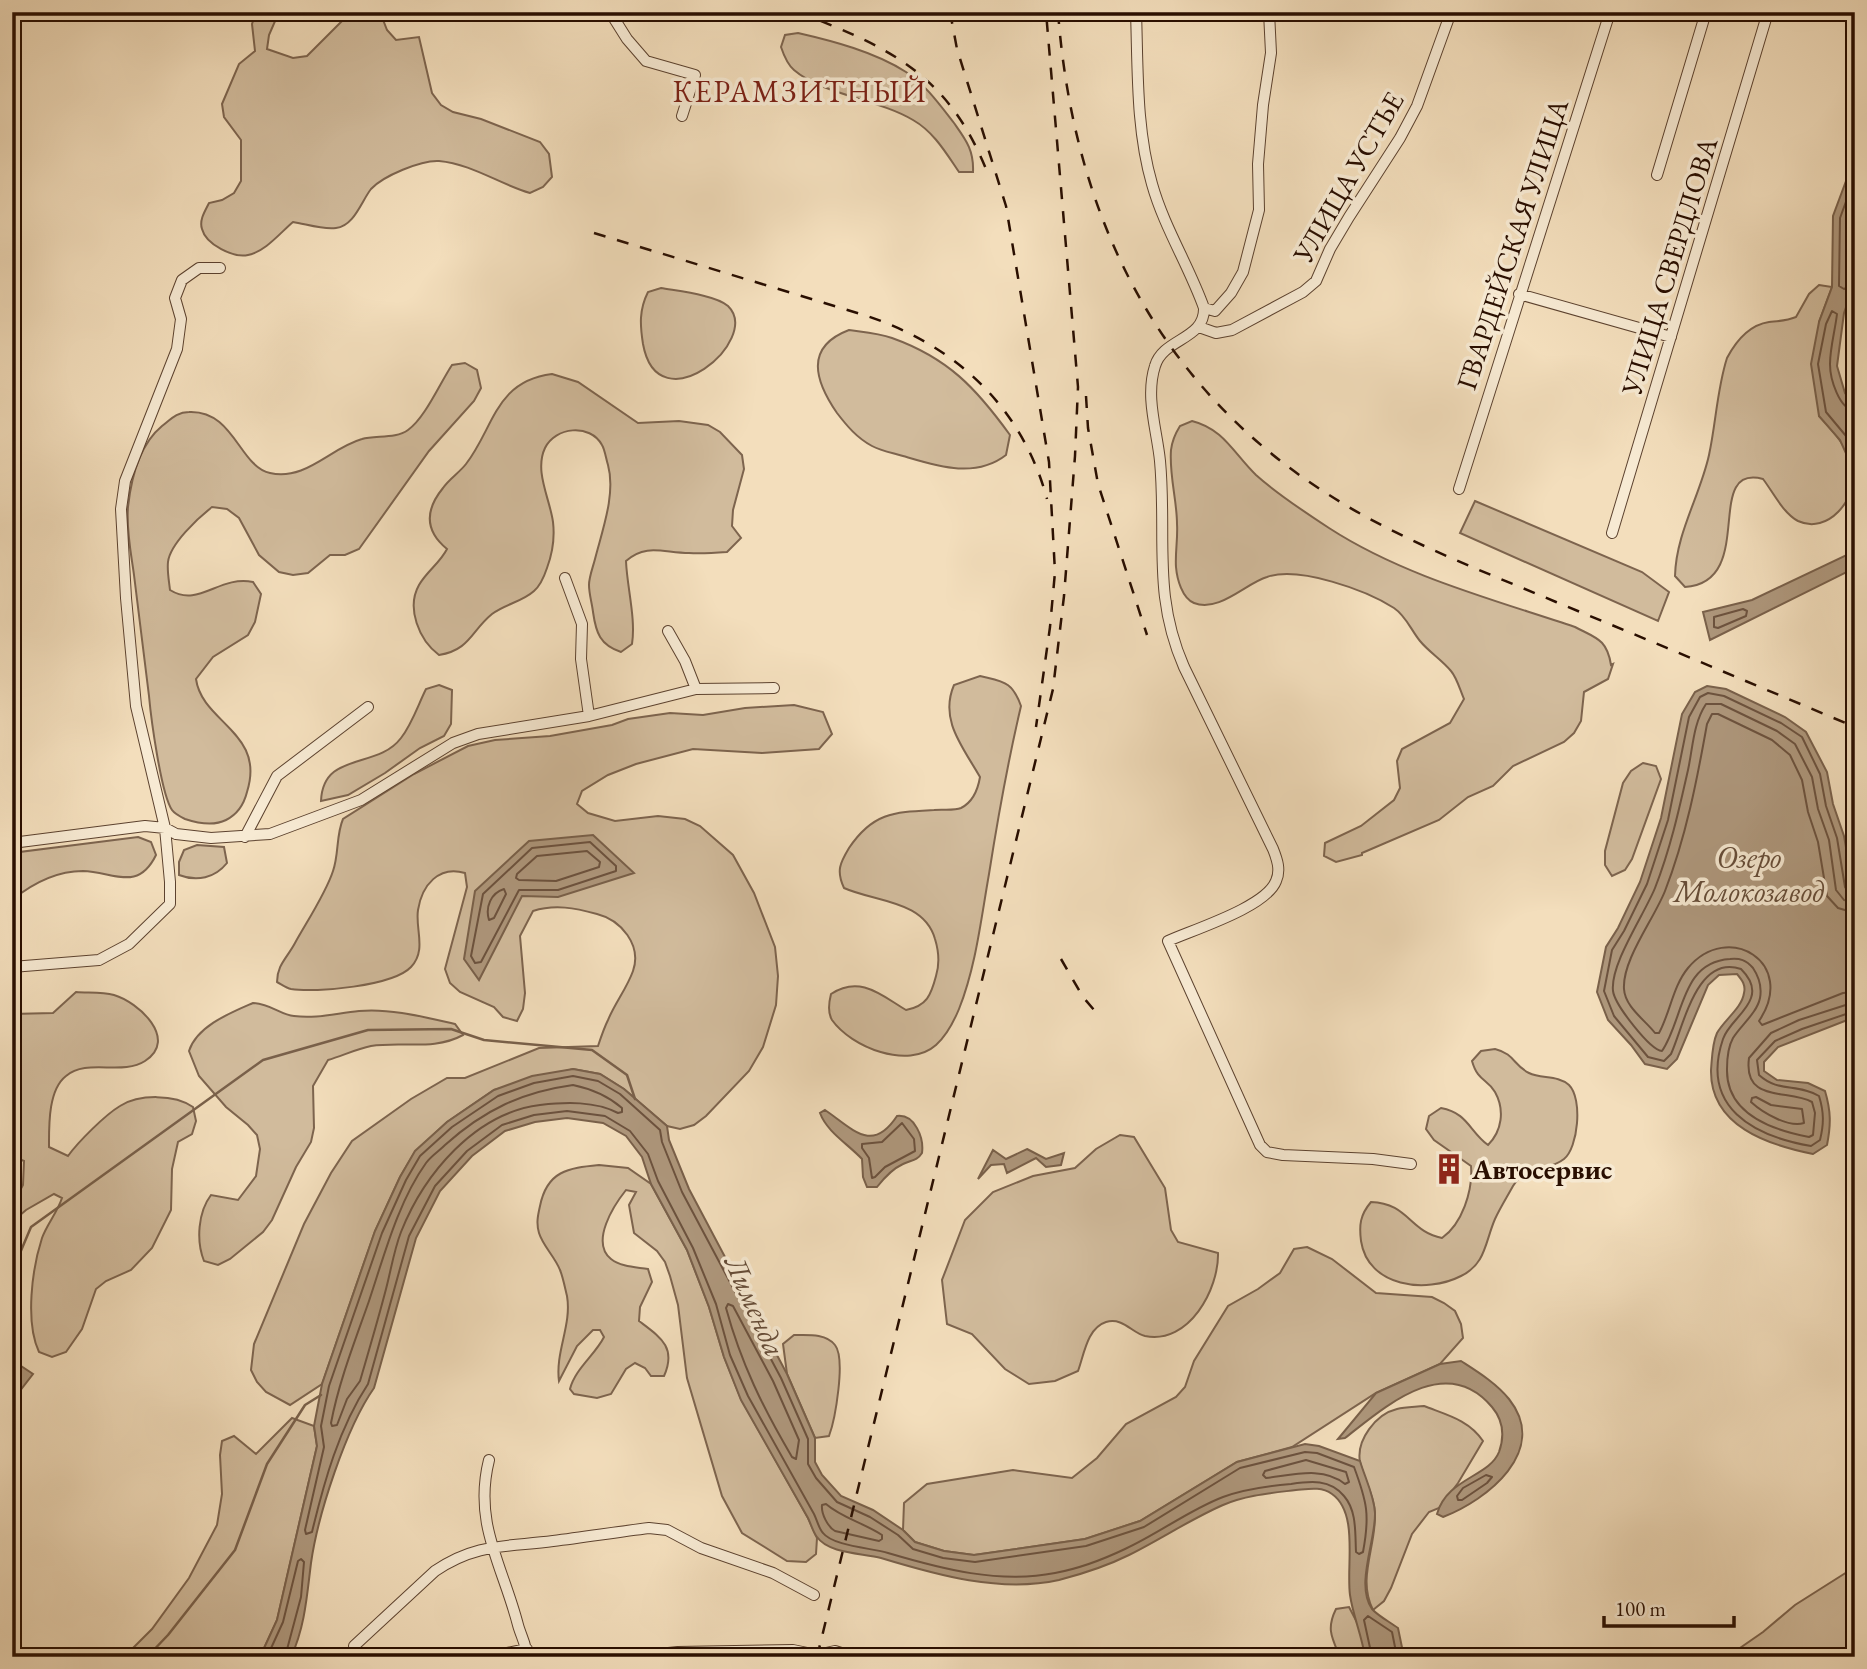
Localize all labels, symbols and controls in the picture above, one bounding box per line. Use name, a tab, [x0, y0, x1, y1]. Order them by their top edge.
district label: КЕРАМЗИТНЫЙ	[673, 72, 927, 111]
street label: УЛИЦА УСТЬЕ	[1284, 85, 1412, 270]
street label: ГВАРДЕЙСКАЯ УЛИЦА	[1448, 93, 1576, 394]
street label: УЛИЦА СВЕРДЛОВА	[1612, 132, 1726, 400]
water label: Озеро Молокозавод	[1672, 838, 1824, 911]
place label: Автосервис	[1471, 1151, 1612, 1187]
building icon: Автосервис	[1432, 1152, 1466, 1186]
water label: Лименда	[715, 1247, 795, 1362]
scale bar	[1604, 1585, 1734, 1629]
text: 100 m	[1615, 1595, 1666, 1622]

